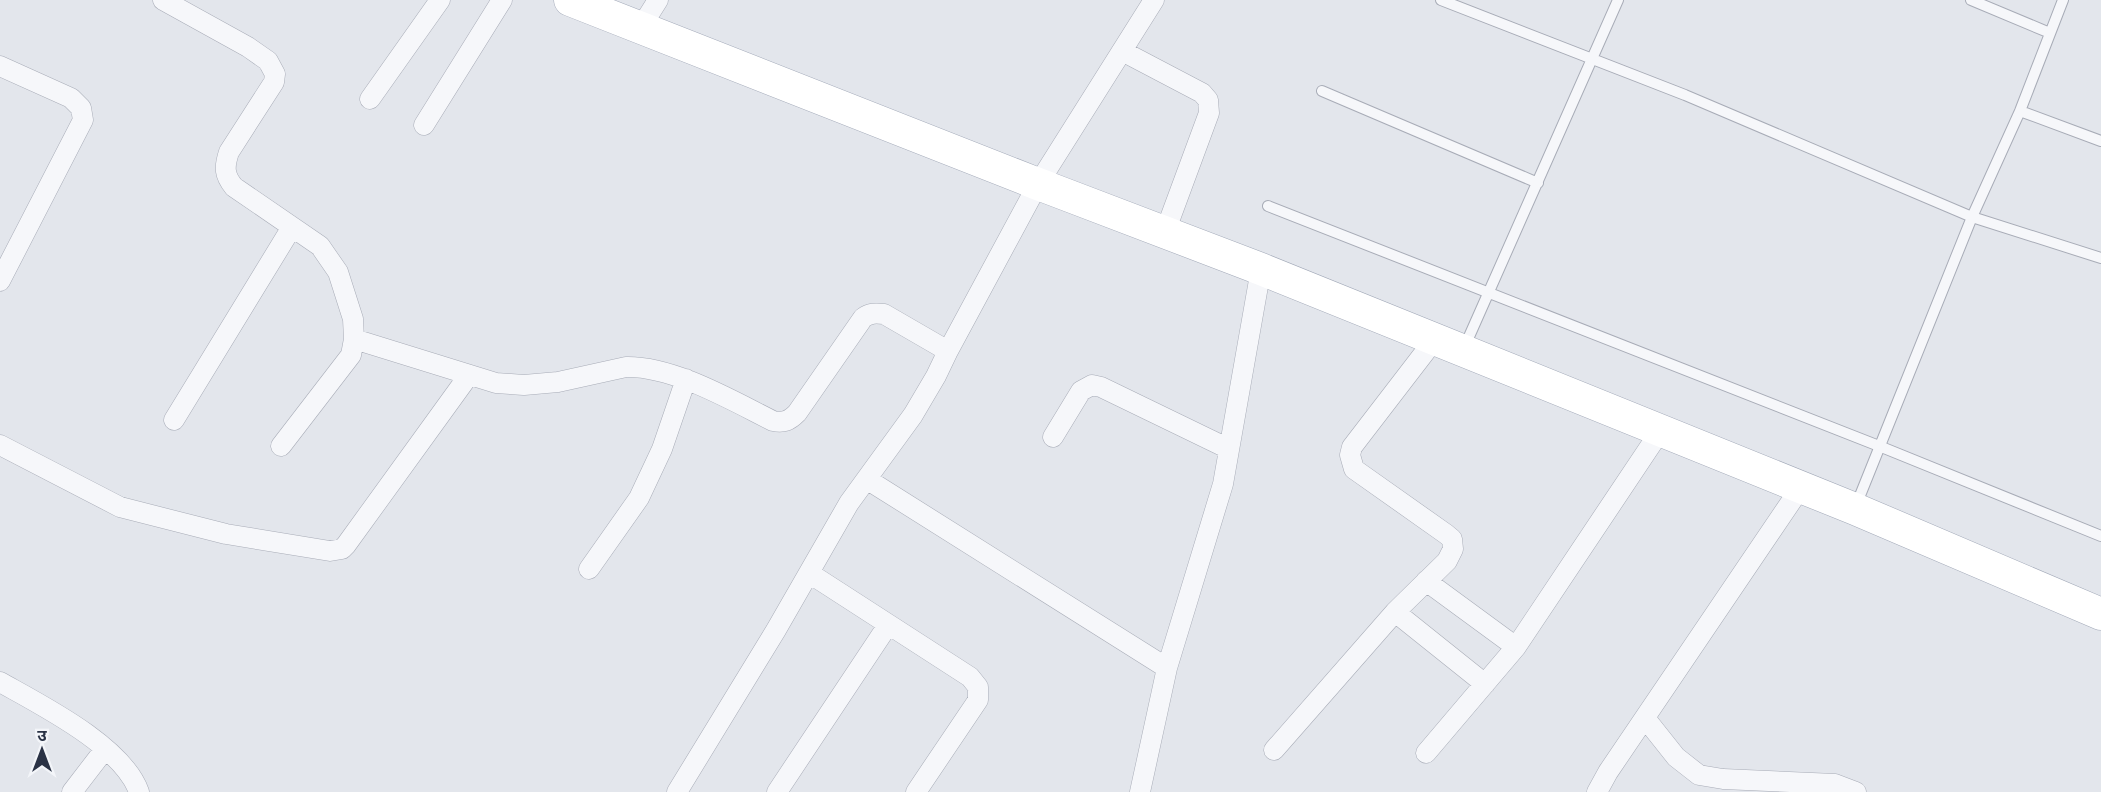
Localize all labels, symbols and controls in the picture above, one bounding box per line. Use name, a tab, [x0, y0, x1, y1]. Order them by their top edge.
north arrow	[12, 720, 72, 780]
text: उ	[37, 725, 47, 747]

